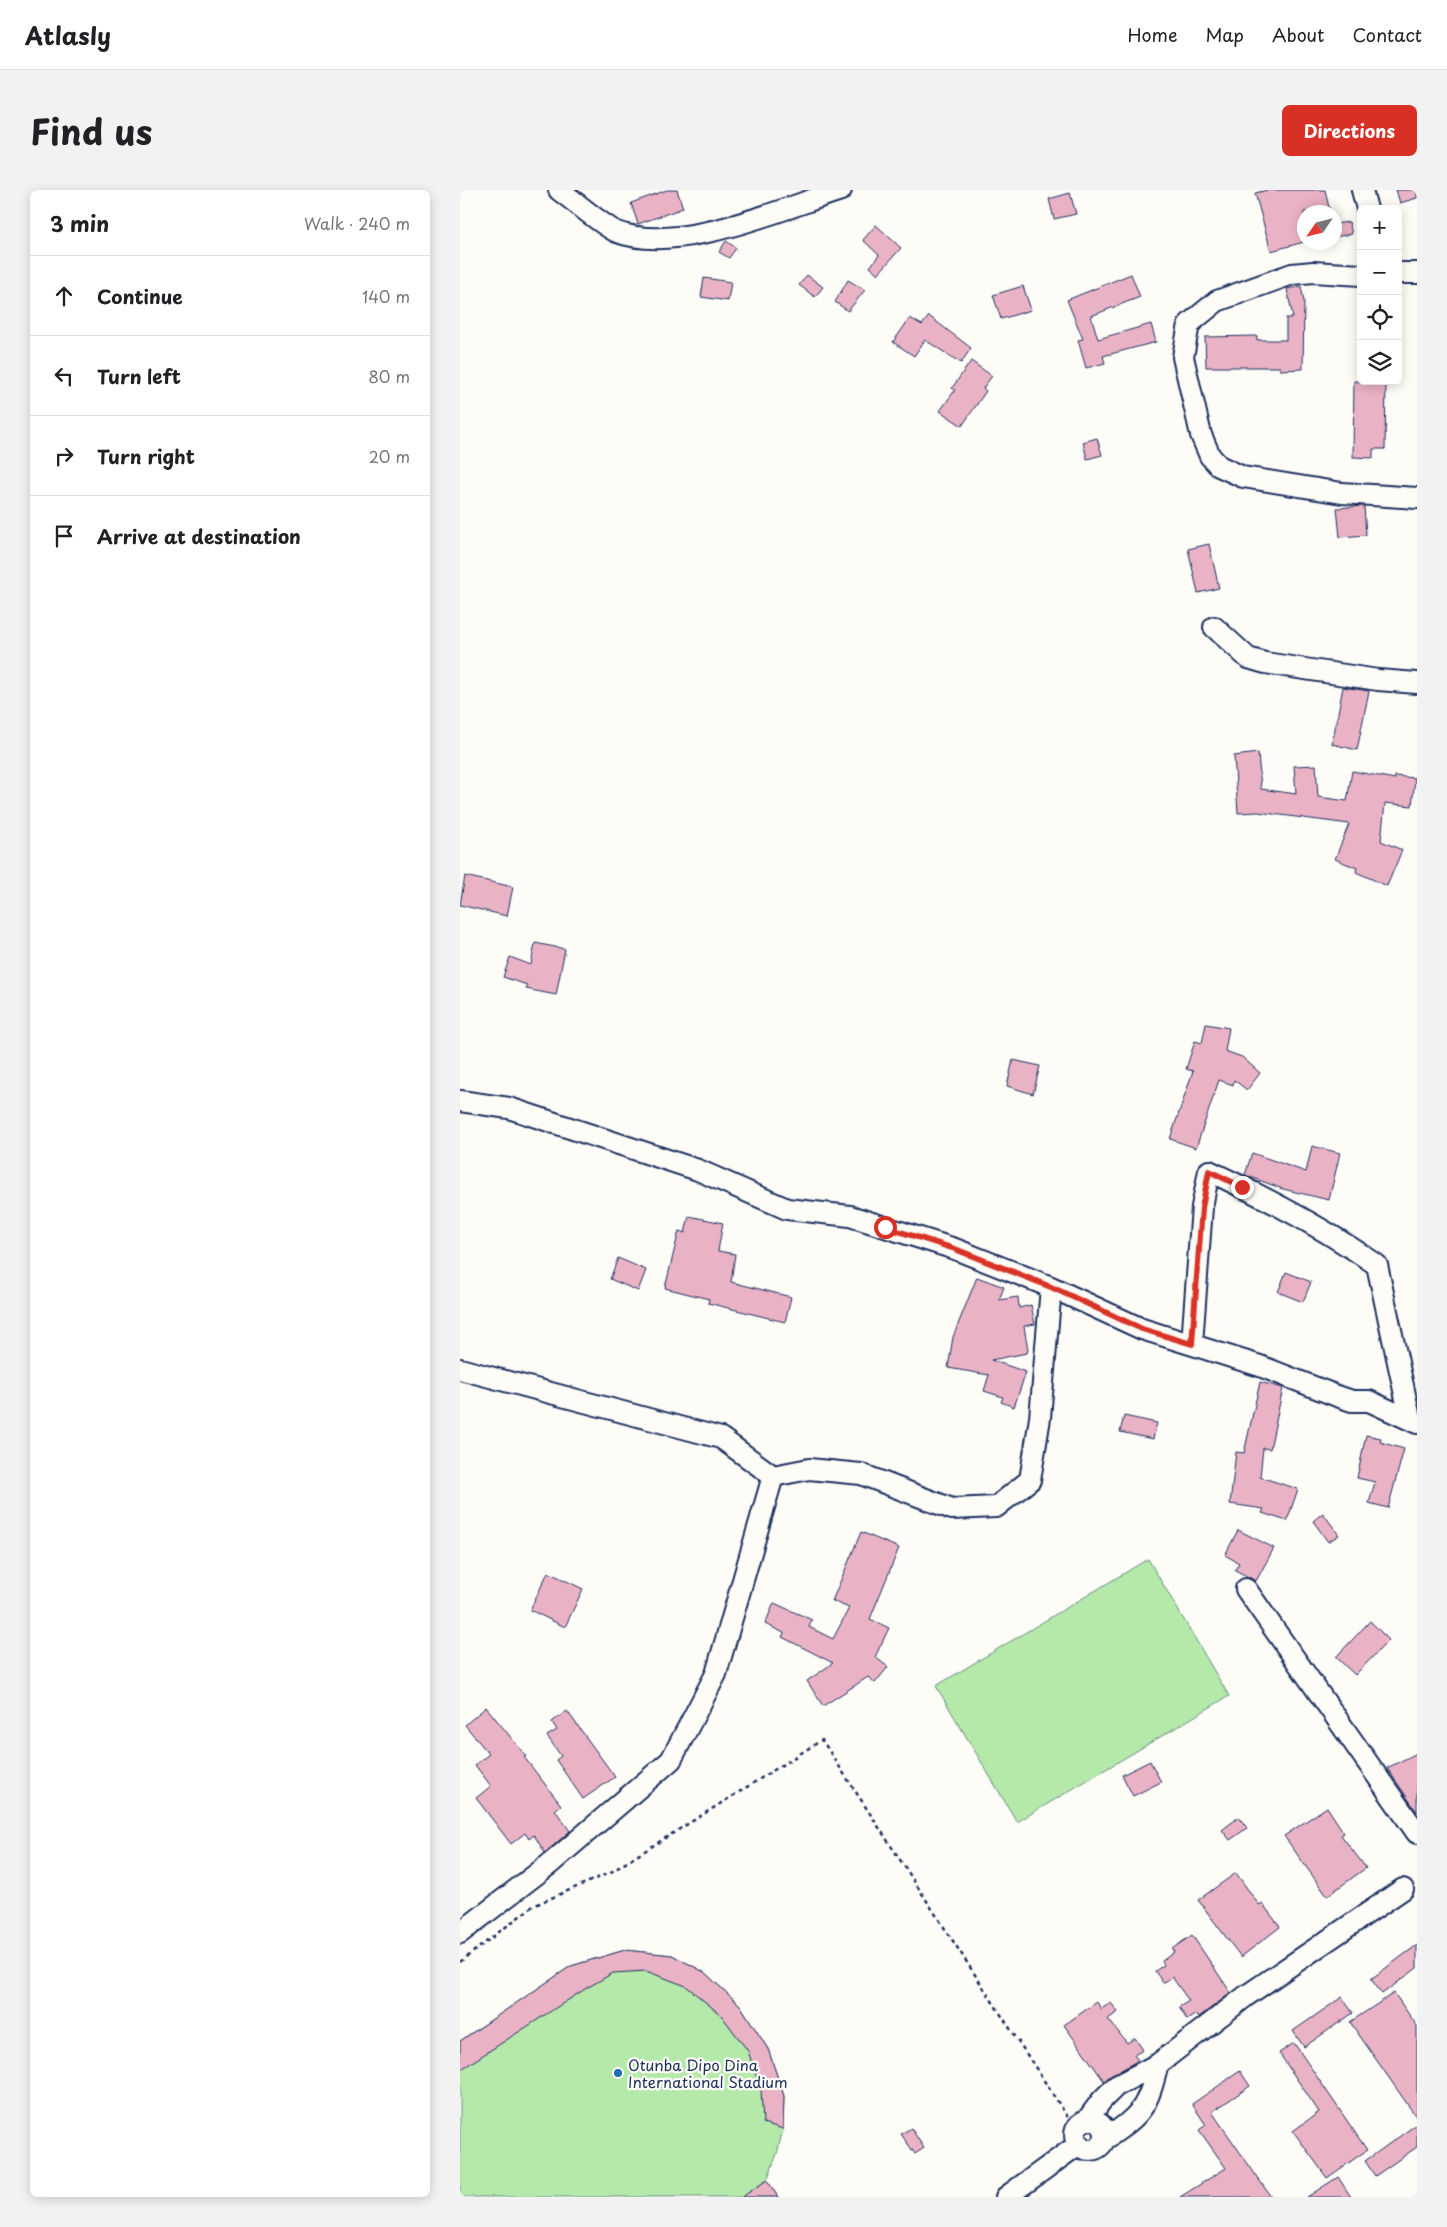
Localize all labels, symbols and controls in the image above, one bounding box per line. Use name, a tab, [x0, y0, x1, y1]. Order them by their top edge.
text: Atlasly	[25, 17, 111, 53]
text: Home	[1127, 21, 1177, 48]
text: Map	[1205, 21, 1244, 48]
text: About	[1272, 21, 1324, 48]
text: Contact	[1352, 21, 1422, 48]
text: Find us	[30, 104, 152, 157]
button: Directions	[1282, 105, 1417, 156]
north arrow	[1297, 205, 1342, 250]
map controls	[1357, 205, 1402, 385]
button: +	[1357, 205, 1402, 250]
text: 3 min	[50, 207, 109, 239]
text: Walk · 240 m	[304, 211, 410, 235]
button: −	[1357, 250, 1402, 295]
icon: ahead	[50, 282, 78, 310]
text: Continue	[97, 282, 183, 310]
text: 140 m	[362, 284, 410, 308]
button: locate	[1357, 295, 1402, 340]
button: layers	[1357, 340, 1402, 385]
icon: left	[50, 362, 78, 390]
text: Turn left	[97, 362, 181, 390]
text: 80 m	[368, 364, 410, 388]
icon: right	[50, 442, 78, 470]
text: Turn right	[97, 442, 195, 470]
text: 20 m	[369, 444, 410, 468]
icon: arrive	[50, 522, 78, 550]
text: Arrive at destination	[97, 522, 301, 550]
route end	[1231, 1176, 1254, 1199]
route start	[874, 1216, 897, 1239]
place label: Otunba Dipo Dina International Stadium	[628, 2053, 788, 2093]
marker: Otunba Dipo Dina International Stadium	[612, 2067, 624, 2079]

